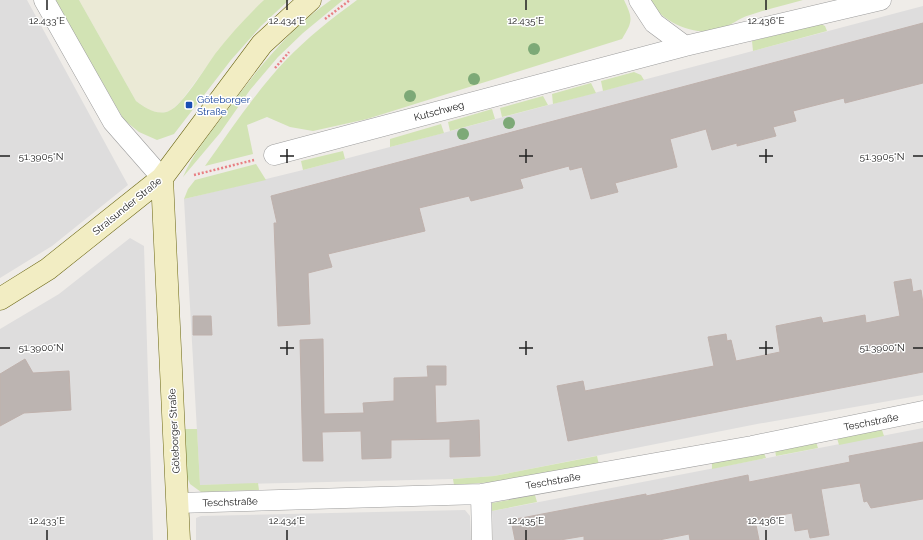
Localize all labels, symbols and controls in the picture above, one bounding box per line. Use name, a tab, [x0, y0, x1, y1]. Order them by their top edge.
text: 12.433°E	[29, 15, 65, 26]
text: 12.434°E	[269, 15, 305, 26]
text: 12.435°E	[508, 15, 544, 26]
text: 12.436°E	[748, 15, 784, 26]
place label: Göteborger Straße	[197, 94, 251, 117]
street label: Kutschweg	[413, 99, 465, 123]
marker: Göteborger Straße	[184, 100, 194, 110]
text: 51.3905°N	[19, 151, 63, 162]
text: 51.3905°N	[860, 151, 904, 162]
street label: Stralsunder Straße	[90, 175, 164, 237]
text: 51.3900°N	[18, 342, 64, 353]
text: 51.3900°N	[859, 342, 905, 353]
street label: Göteborger Straße	[166, 388, 182, 474]
street label: Teschstraße	[843, 411, 899, 433]
street label: Teschstraße	[525, 471, 581, 491]
street label: Teschstraße	[202, 496, 258, 508]
text: 12.433°E	[29, 515, 65, 526]
text: 12.434°E	[269, 515, 305, 526]
text: 12.435°E	[508, 515, 544, 526]
text: 12.436°E	[748, 515, 784, 526]

